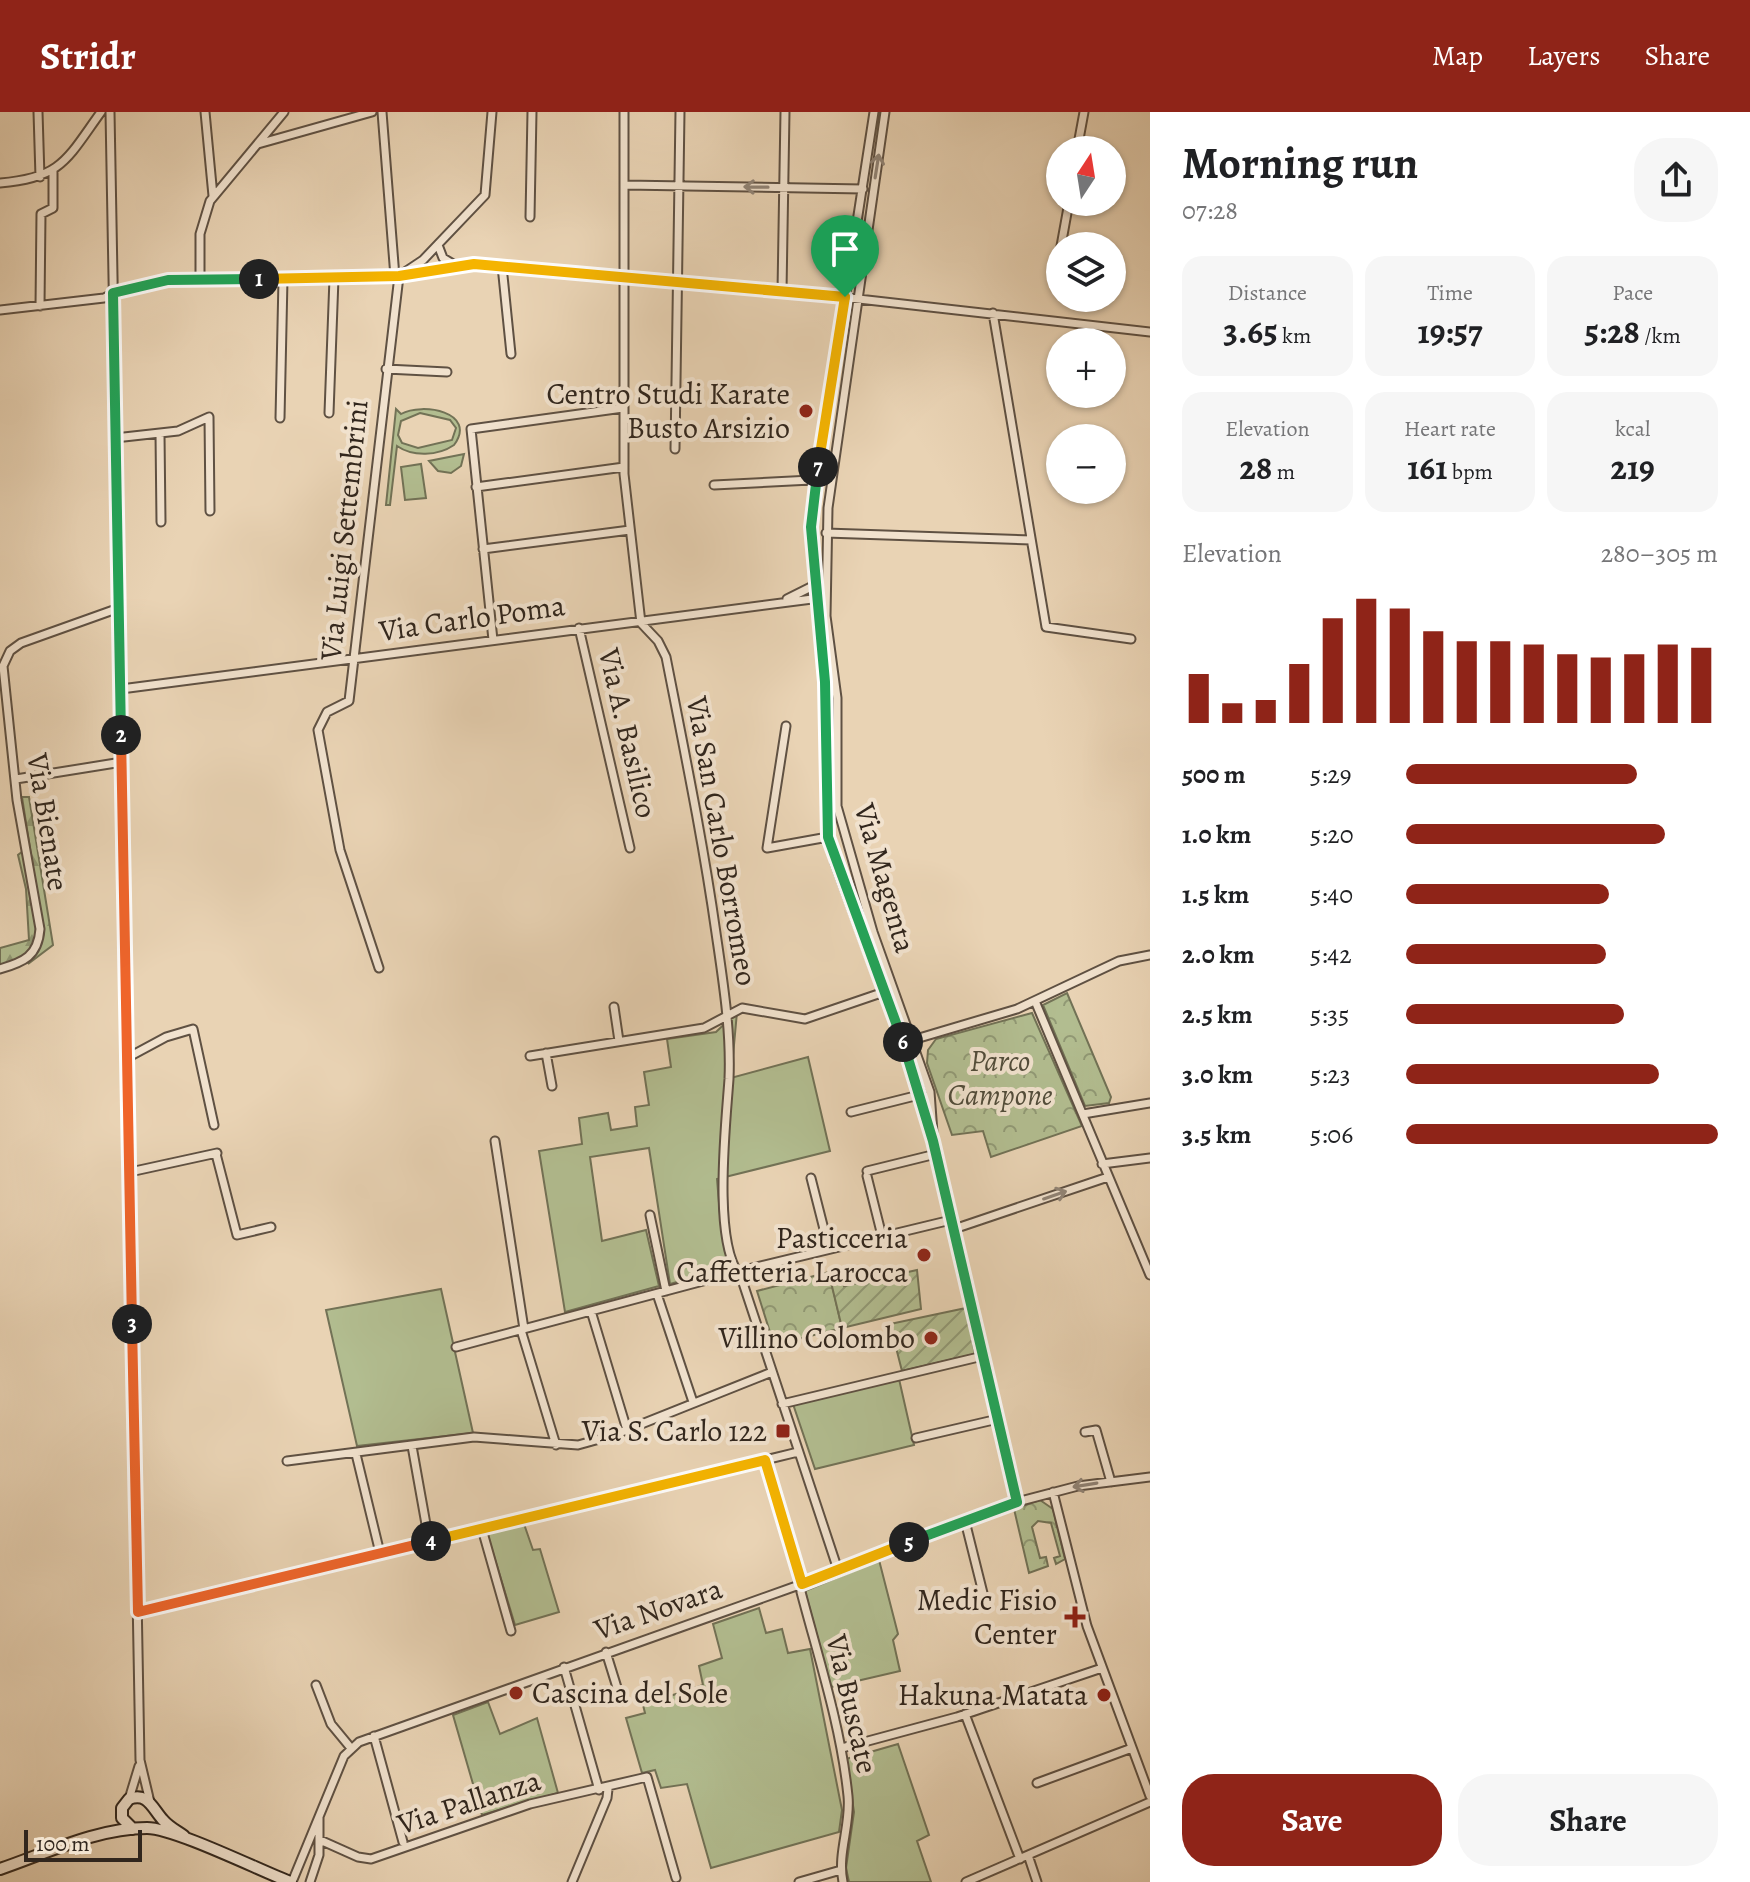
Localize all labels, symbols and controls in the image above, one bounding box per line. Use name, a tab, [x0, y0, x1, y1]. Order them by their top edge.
text: Stridr	[40, 30, 136, 82]
text: Map	[1432, 37, 1483, 75]
text: Layers	[1527, 37, 1600, 75]
text: Share	[1644, 37, 1710, 75]
text: Morning run	[1182, 133, 1418, 193]
north arrow	[1046, 136, 1126, 216]
map controls	[1046, 136, 1126, 504]
button: share	[1634, 138, 1718, 222]
one-way arrow	[870, 154, 885, 180]
one-way arrow	[743, 179, 770, 195]
text: 07:28	[1182, 193, 1238, 228]
pin	[811, 215, 879, 297]
icon: arrive	[823, 227, 867, 271]
button: layers	[1046, 232, 1126, 312]
pin: 1	[239, 259, 279, 299]
text: 1	[255, 264, 263, 294]
text: Distance	[1228, 278, 1307, 308]
text: Time	[1427, 278, 1473, 308]
text: Pace	[1612, 278, 1653, 308]
text: 3.65	[1223, 308, 1278, 355]
text: 19:57	[1417, 308, 1483, 355]
text: 5:28	[1585, 308, 1640, 355]
text: km	[1278, 321, 1311, 351]
text: /km	[1640, 321, 1681, 351]
button: +	[1046, 328, 1126, 408]
place label: Centro Studi Karate Busto Arsizio	[546, 374, 790, 448]
street label: Via Luigi Settembrini	[310, 398, 378, 663]
marker: Centro Studi Karate Busto Arsizio	[797, 402, 815, 420]
text: Elevation	[1225, 414, 1310, 444]
text: Heart rate	[1404, 414, 1496, 444]
text: kcal	[1615, 414, 1650, 444]
button: −	[1046, 424, 1126, 504]
text: 28	[1240, 444, 1272, 491]
text: 161	[1407, 444, 1447, 491]
text: 219	[1610, 444, 1655, 491]
pin: 7	[798, 447, 838, 487]
text: 7	[813, 452, 823, 482]
text: m	[1272, 457, 1295, 487]
text: bpm	[1447, 457, 1493, 487]
text: Elevation	[1182, 536, 1282, 571]
text: 280–305 m	[1601, 536, 1718, 571]
street label: Via Carlo Poma	[376, 585, 567, 651]
street label: Via A. Basilico	[589, 643, 667, 822]
street label: Via San Carlo Borromeo	[677, 692, 767, 989]
pin: 2	[101, 715, 141, 755]
text: 2	[116, 720, 126, 750]
street label: Via Bienate	[17, 749, 79, 894]
text: 500 m	[1182, 757, 1246, 792]
text: 5:29	[1310, 757, 1352, 792]
street label: Via Magenta	[844, 798, 925, 957]
text: 1.0 km	[1182, 817, 1251, 852]
text: 5:20	[1310, 817, 1354, 852]
text: 1.5 km	[1182, 877, 1249, 912]
text: 5:40	[1310, 877, 1353, 912]
text: 2.0 km	[1182, 937, 1255, 972]
text: 5:42	[1310, 937, 1352, 972]
text: 2.5 km	[1182, 997, 1253, 1032]
text: 5:35	[1310, 997, 1349, 1032]
pin: 6	[883, 1022, 923, 1062]
text: 6	[898, 1027, 908, 1057]
park label: Parco Campone	[947, 1041, 1053, 1115]
text: 3.0 km	[1182, 1057, 1253, 1092]
text: 5:23	[1310, 1057, 1351, 1092]
text: 3.5 km	[1182, 1117, 1251, 1152]
text: 5:06	[1310, 1117, 1353, 1152]
one-way arrow	[1042, 1187, 1067, 1201]
place label: Pasticceria Caffetteria Larocca	[676, 1218, 908, 1292]
marker: Pasticceria Caffetteria Larocca	[915, 1246, 933, 1264]
pin: 3	[112, 1304, 152, 1344]
text: 3	[127, 1309, 137, 1339]
place label: Villino Colombo	[718, 1318, 915, 1358]
marker: Villino Colombo	[922, 1329, 940, 1347]
place label: Via S. Carlo 122	[581, 1411, 767, 1451]
marker: Via S. Carlo 122	[774, 1422, 792, 1440]
one-way arrow	[1073, 1478, 1099, 1493]
pin: 4	[411, 1521, 451, 1561]
pin: 5	[889, 1522, 929, 1562]
text: 4	[426, 1526, 436, 1556]
text: 5	[904, 1527, 914, 1557]
street label: Via Novara	[588, 1568, 727, 1650]
place label: Medic Fisio Center	[917, 1580, 1057, 1654]
marker: Medic Fisio Center	[1064, 1606, 1086, 1628]
street label: Via Buscate	[816, 1630, 887, 1777]
place label: Cascina del Sole	[532, 1673, 728, 1713]
place label: Hakuna Matata	[898, 1675, 1088, 1715]
marker: Cascina del Sole	[507, 1684, 525, 1702]
marker: Hakuna Matata	[1095, 1686, 1113, 1704]
street label: Via Pallanza	[391, 1760, 546, 1844]
button: Save	[1182, 1774, 1442, 1866]
button: Share	[1458, 1774, 1718, 1866]
scale bar	[24, 1826, 142, 1862]
text: 100 m	[36, 1829, 90, 1859]

